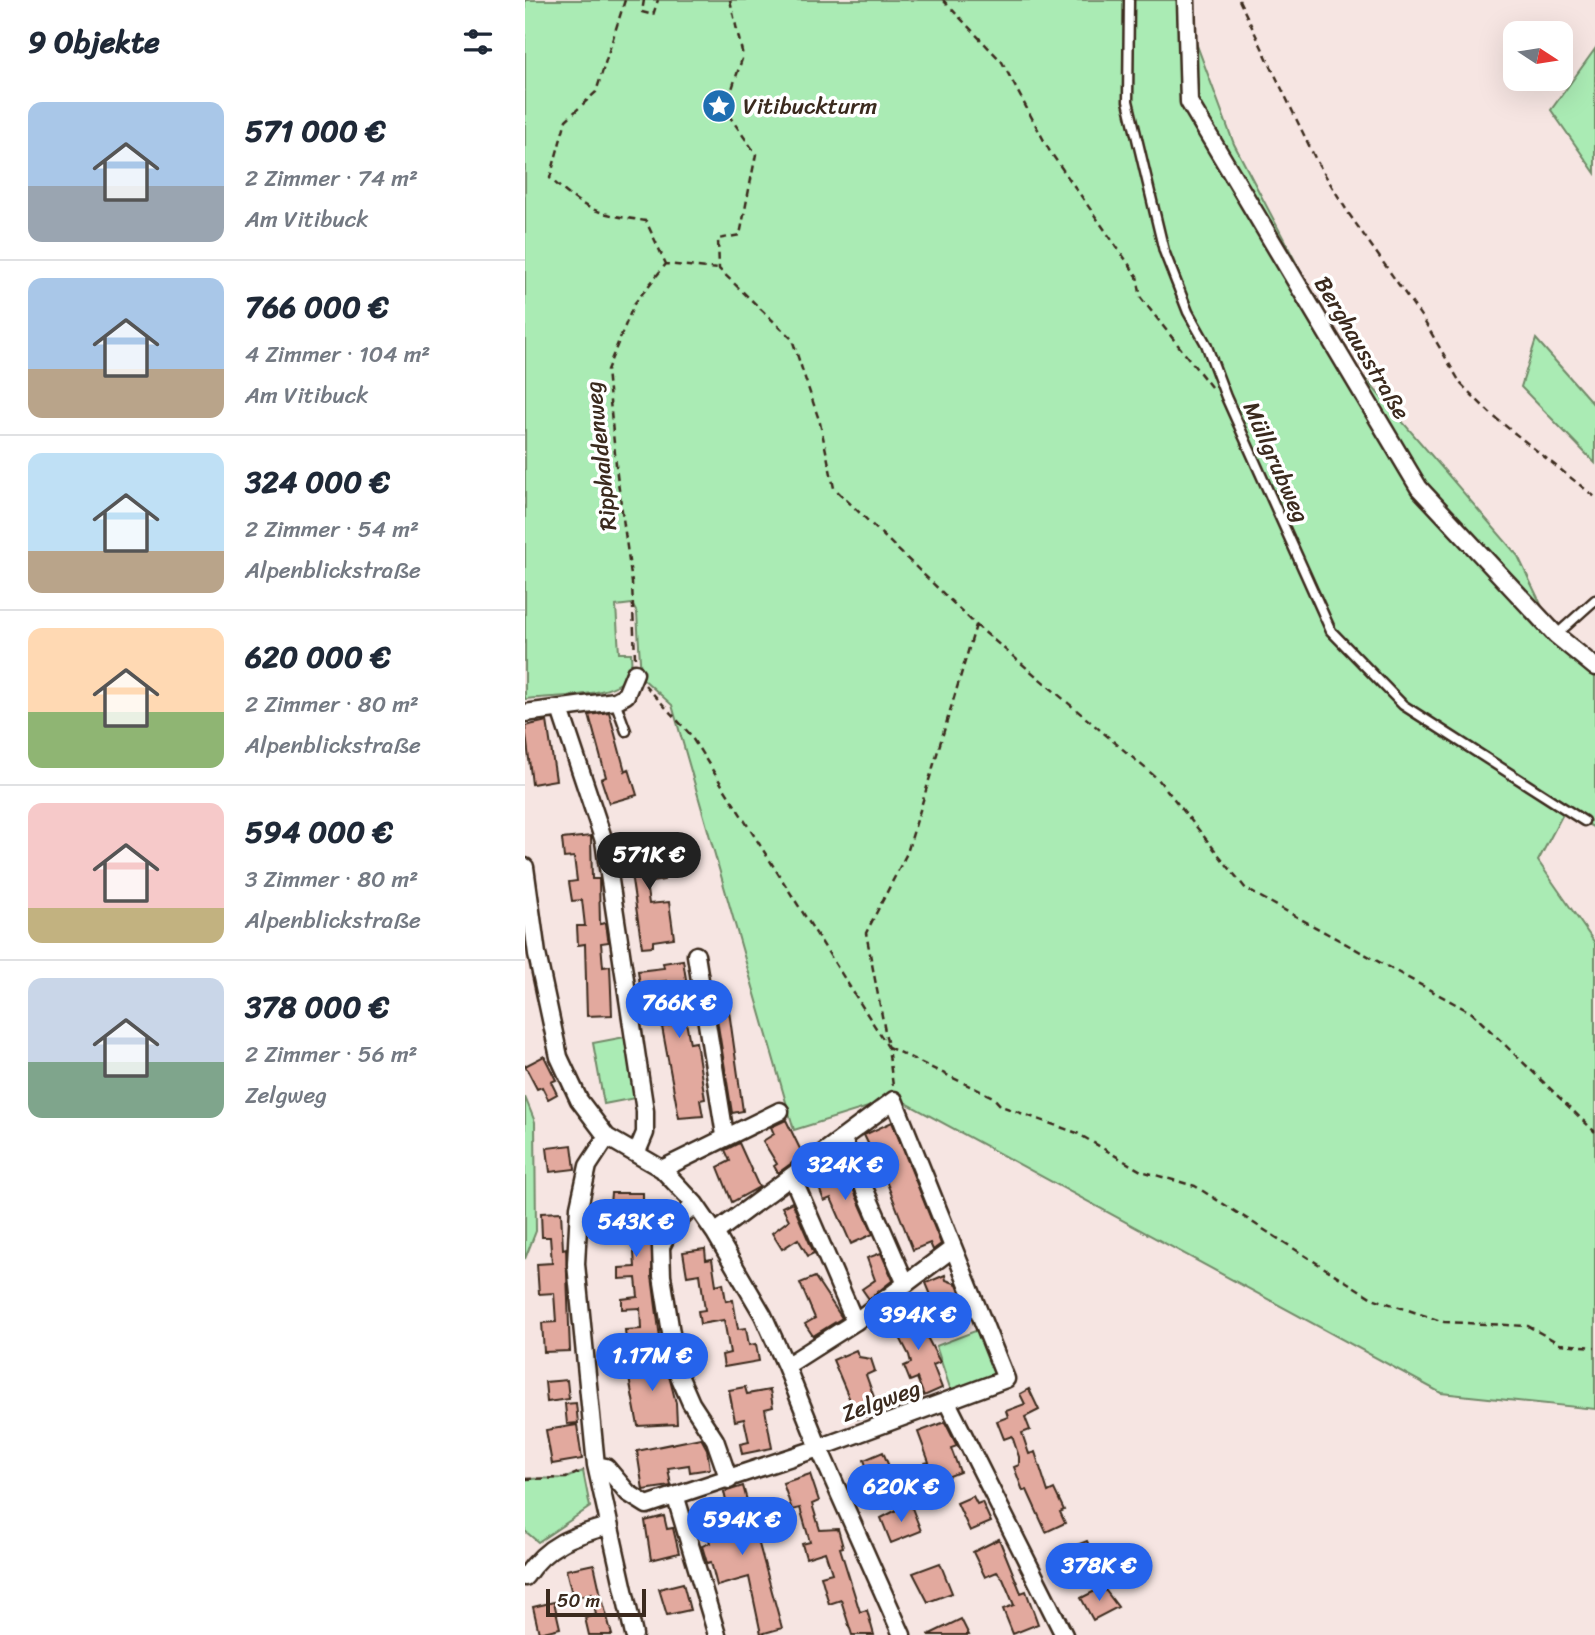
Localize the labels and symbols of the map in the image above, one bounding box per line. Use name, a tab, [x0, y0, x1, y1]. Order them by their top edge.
north arrow	[1503, 21, 1573, 91]
place label: Vitibuckturm	[743, 86, 878, 127]
place icon: Vitibuckturm	[700, 87, 738, 125]
street label: Berghausstraße	[1303, 268, 1421, 428]
street label: Ripphaldenweg	[573, 379, 629, 533]
street label: Müllgrubweg	[1231, 395, 1321, 530]
pin: 571K €	[592, 832, 706, 892]
pin: 766K €	[622, 981, 736, 1040]
pin: 324K €	[788, 1142, 902, 1202]
pin: 543K €	[579, 1200, 693, 1259]
pin: 394K €	[861, 1292, 975, 1352]
pin: 1.17M €	[587, 1334, 717, 1393]
street label: Zelgweg	[836, 1368, 927, 1434]
pin: 620K €	[844, 1464, 958, 1524]
pin: 594K €	[685, 1498, 799, 1557]
pin: 378K €	[1042, 1544, 1156, 1603]
scale bar	[546, 1586, 646, 1618]

